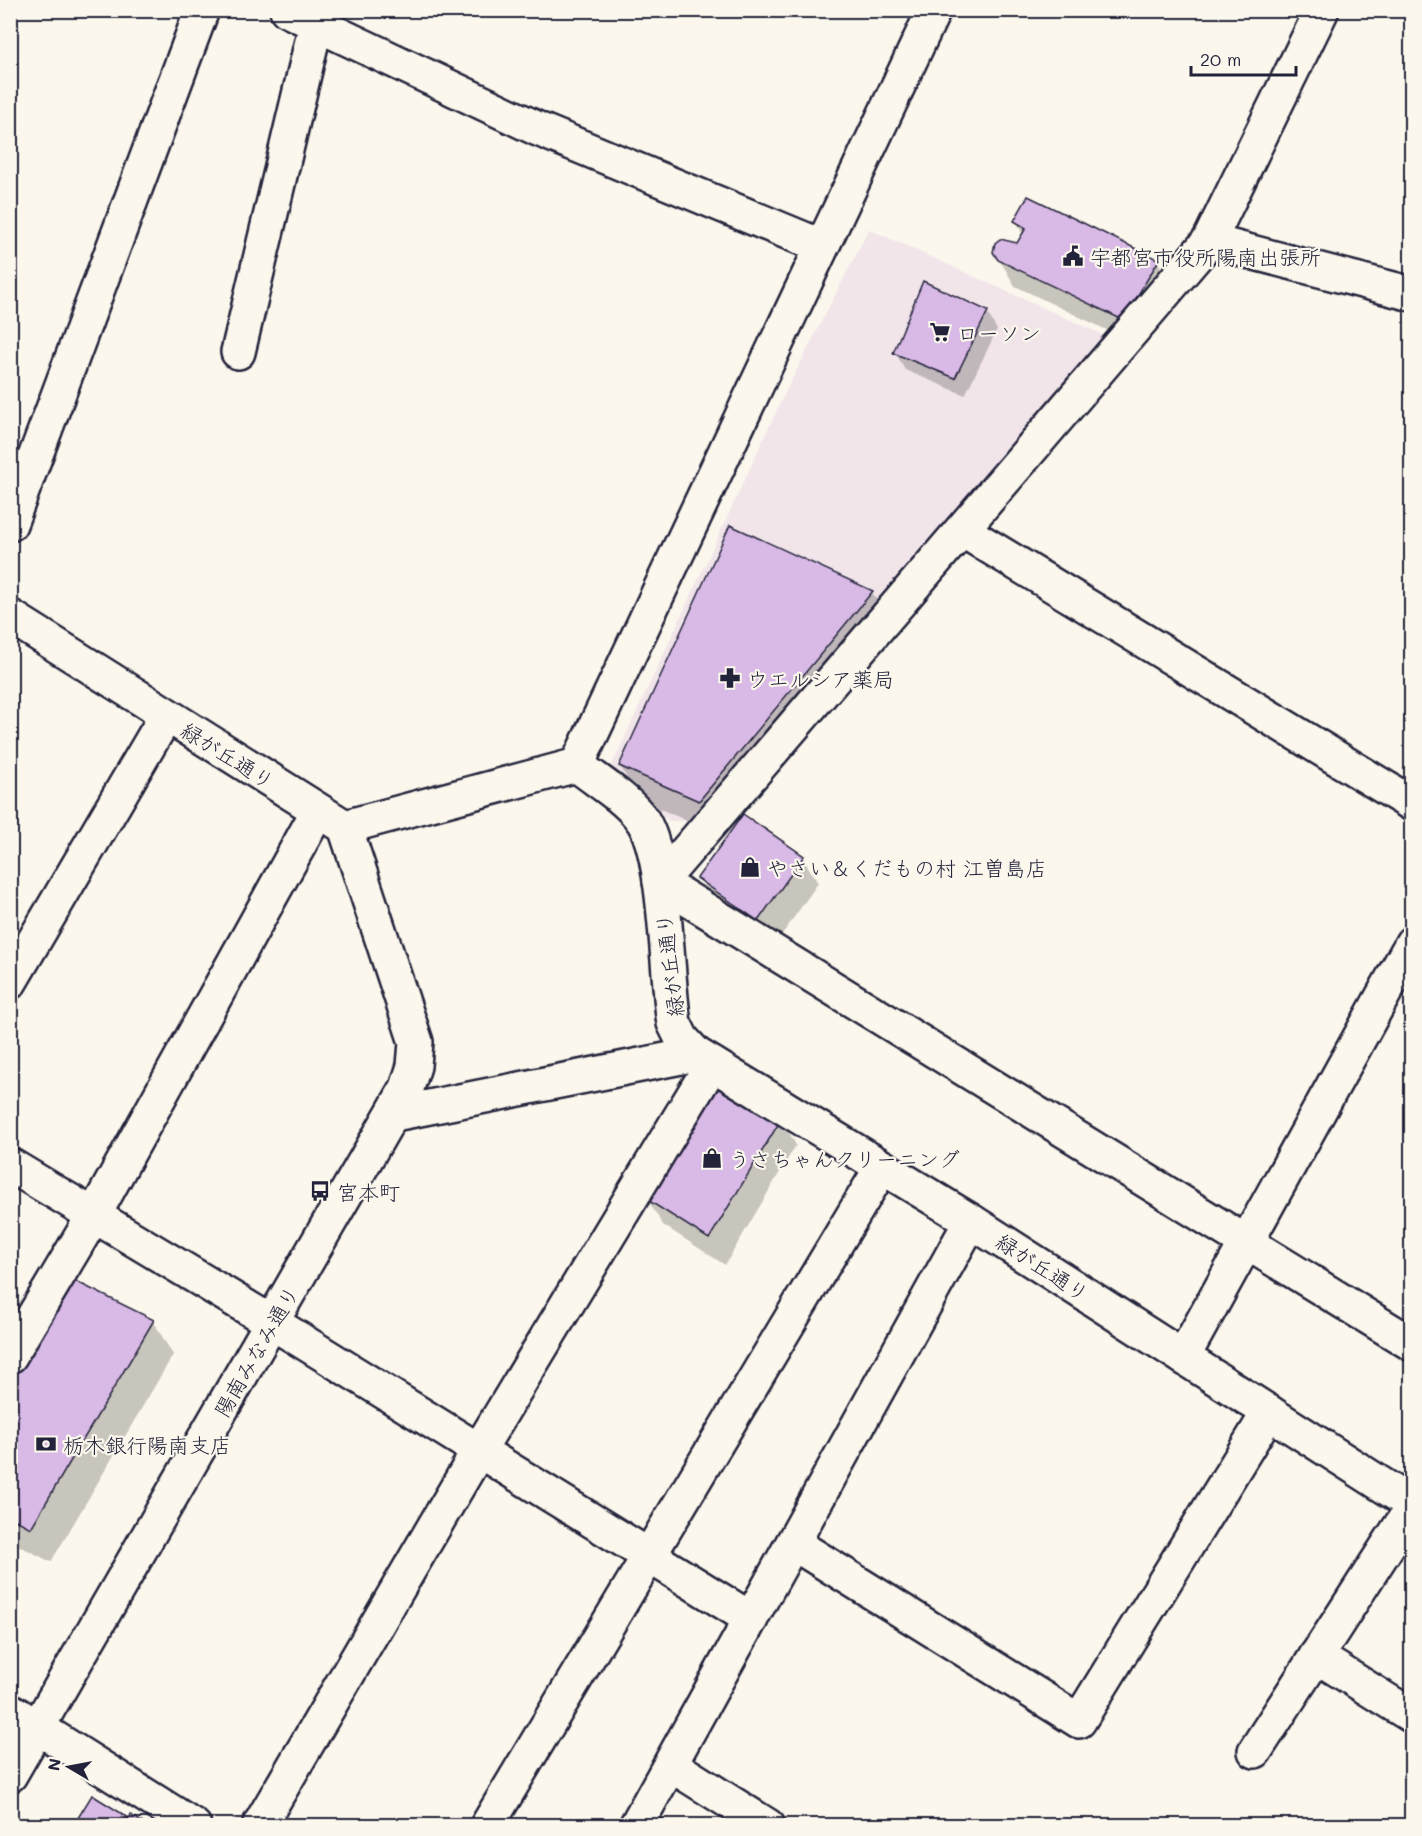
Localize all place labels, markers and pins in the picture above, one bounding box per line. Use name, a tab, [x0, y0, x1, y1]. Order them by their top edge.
place label: 宇都宮市役所陽南出張所	[1090, 243, 1321, 270]
public building icon: 宇都宮市役所陽南出張所	[1061, 244, 1085, 268]
place label: ローソン	[957, 319, 1041, 346]
supermarket icon: ローソン	[928, 320, 952, 344]
place label: ウエルシア薬局	[747, 665, 894, 692]
pharmacy icon: ウエルシア薬局	[718, 666, 742, 690]
place label: やさい＆くだもの村 江曽島店	[767, 854, 1047, 881]
shop icon: やさい＆くだもの村 江曽島店	[738, 855, 762, 879]
place label: うさちゃんクリーニング	[729, 1145, 960, 1172]
shop icon: うさちゃんクリーニング	[700, 1146, 724, 1170]
place label: 宮本町	[337, 1178, 400, 1205]
bus stop icon: 宮本町	[308, 1179, 332, 1203]
place label: 栃木銀行陽南支店	[63, 1431, 231, 1458]
bank icon: 栃木銀行陽南支店	[34, 1432, 58, 1456]

